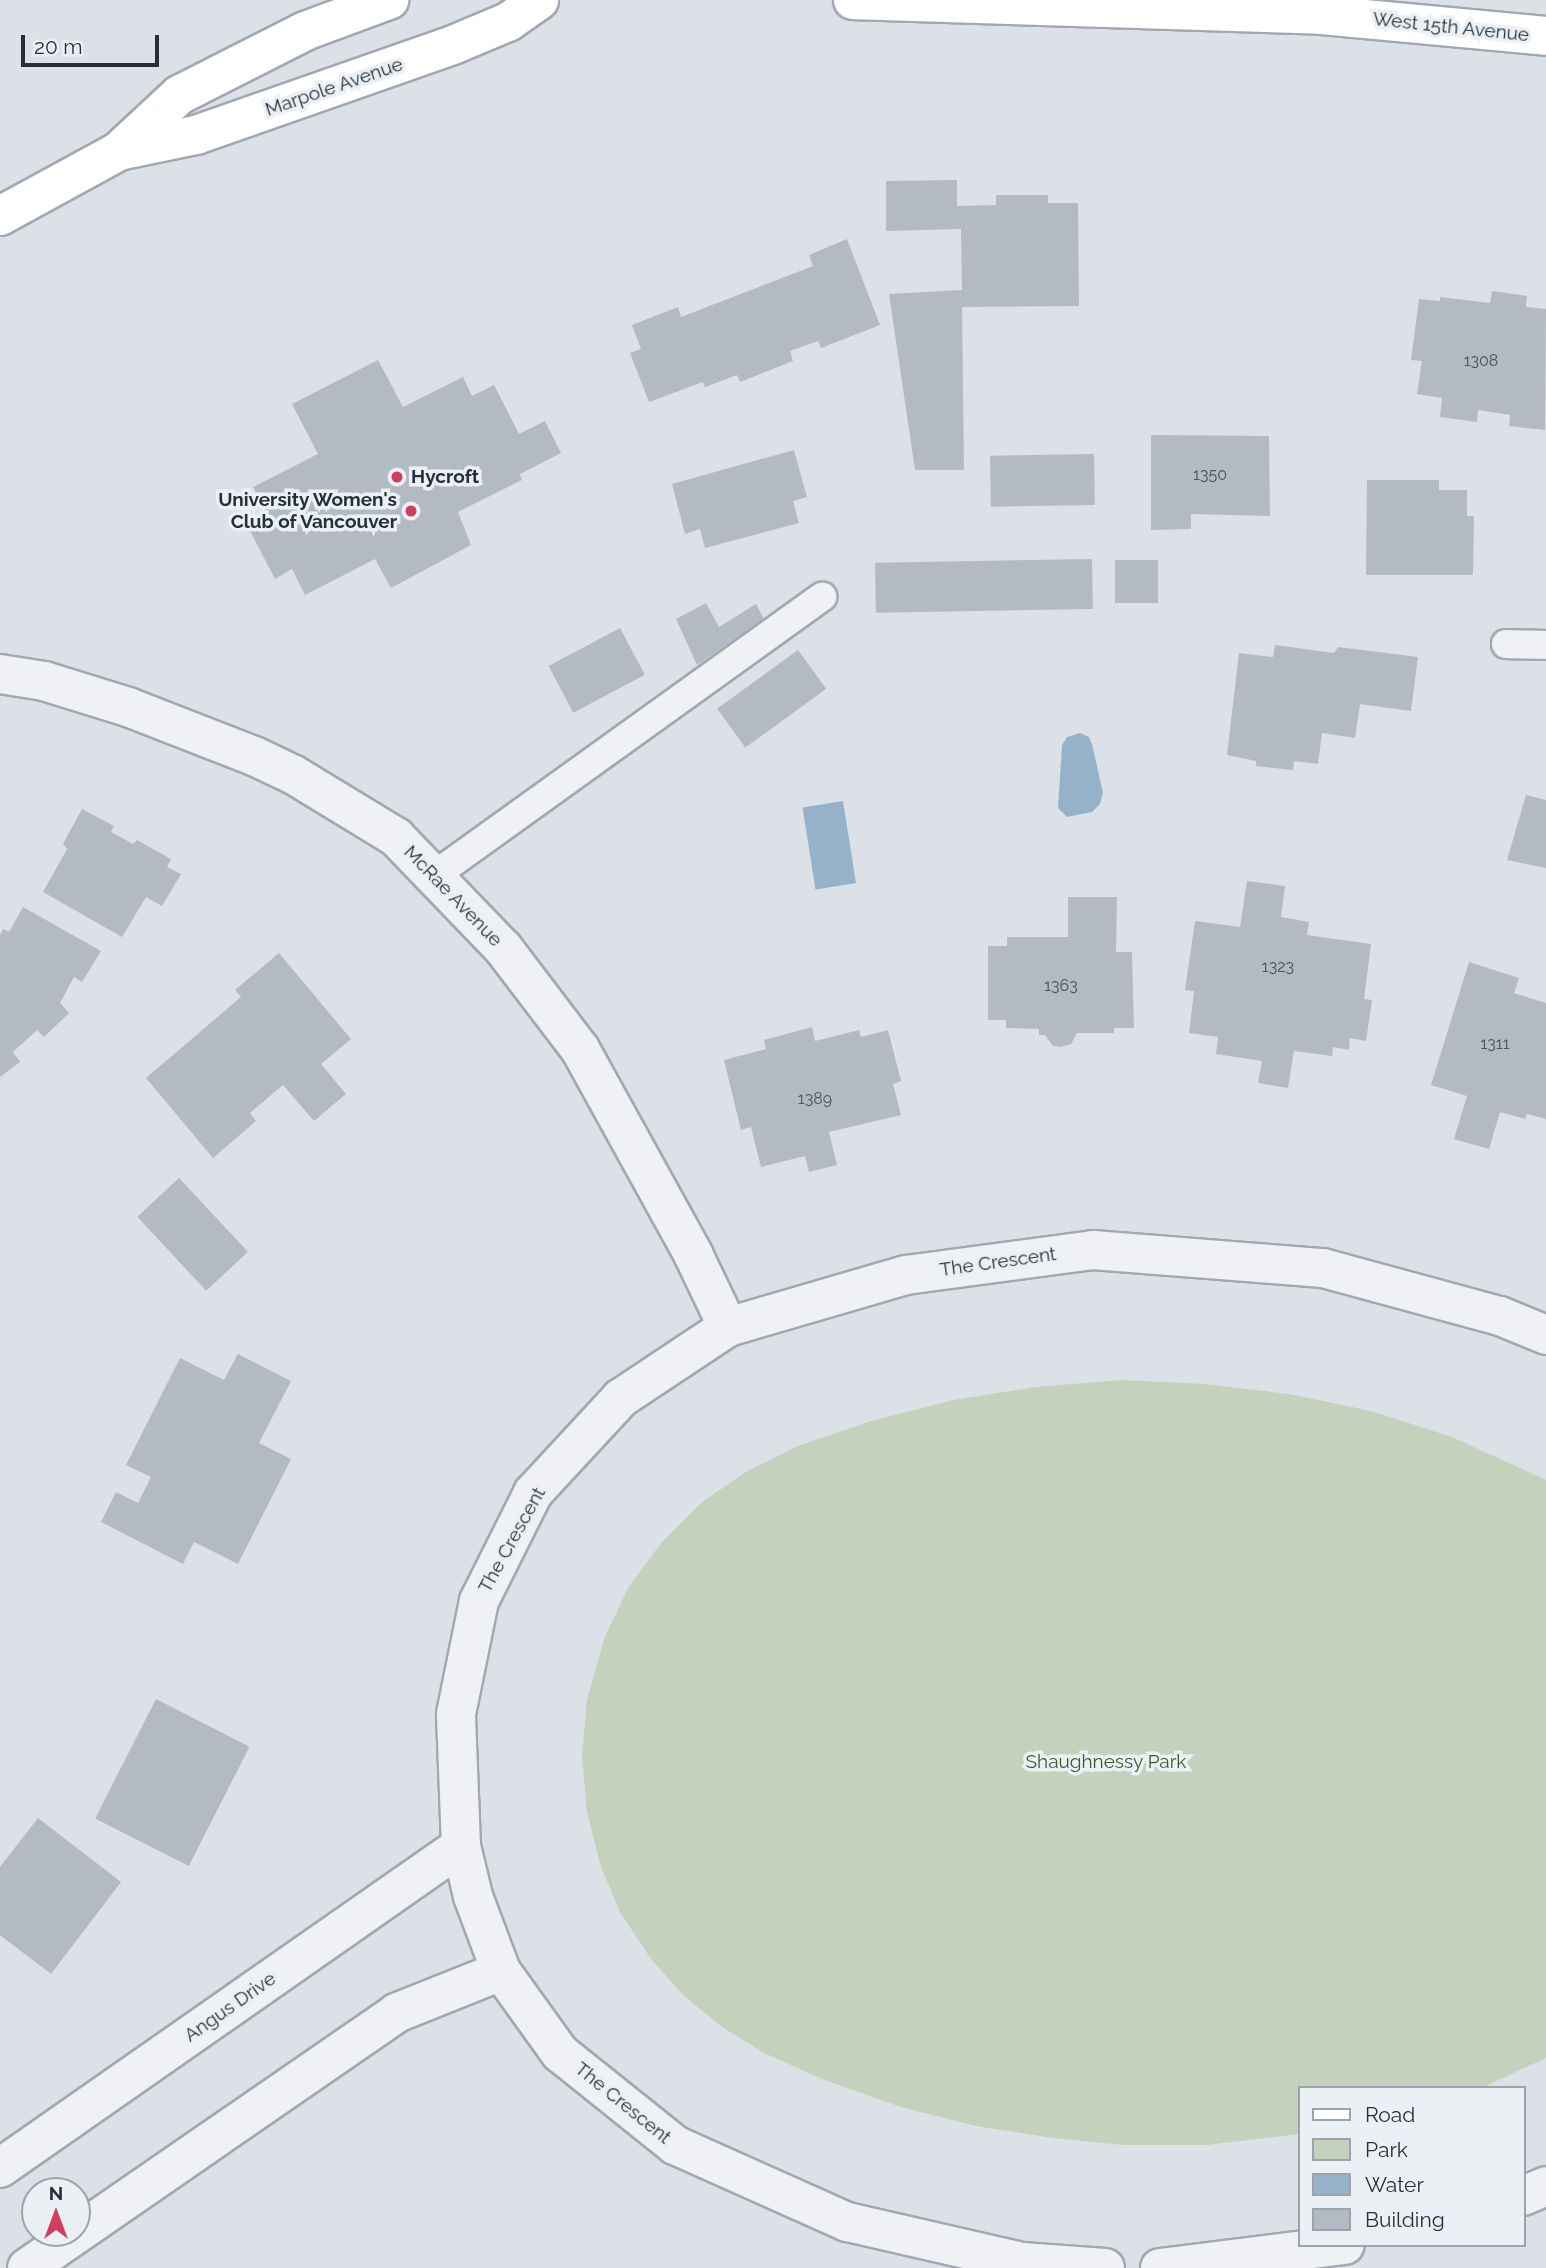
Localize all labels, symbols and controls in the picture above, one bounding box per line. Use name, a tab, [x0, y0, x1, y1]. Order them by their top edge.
street label: West 15th Avenue	[1371, 7, 1531, 47]
scale bar	[24, 21, 163, 65]
text: 20 m	[34, 34, 82, 59]
street label: Marpole Avenue	[262, 53, 406, 121]
house number: 1308	[1464, 351, 1498, 371]
house number: 1350	[1193, 465, 1227, 485]
place label: Hycroft	[411, 466, 479, 488]
marker: Hycroft	[389, 469, 405, 485]
place label: University Women's Club of Vancouver	[217, 489, 397, 533]
marker: University Women's Club of Vancouver	[403, 503, 419, 519]
street label: McRae Avenue	[399, 841, 507, 951]
house number: 1323	[1262, 957, 1294, 977]
house number: 1363	[1044, 976, 1078, 996]
house number: 1311	[1480, 1034, 1510, 1054]
house number: 1389	[798, 1089, 832, 1109]
street label: The Crescent	[938, 1243, 1058, 1281]
street label: The Crescent	[474, 1483, 550, 1597]
park label: Shaughnessy Park	[1025, 1751, 1187, 1773]
street label: Angus Drive	[180, 1967, 280, 2047]
street label: The Crescent	[570, 2057, 676, 2149]
legend	[1298, 2086, 1525, 2247]
text: Road	[1365, 2102, 1415, 2127]
text: Park	[1365, 2137, 1408, 2162]
text: Water	[1365, 2172, 1424, 2197]
north arrow	[21, 2177, 91, 2247]
text: N	[49, 2182, 63, 2204]
text: Building	[1365, 2207, 1445, 2232]

